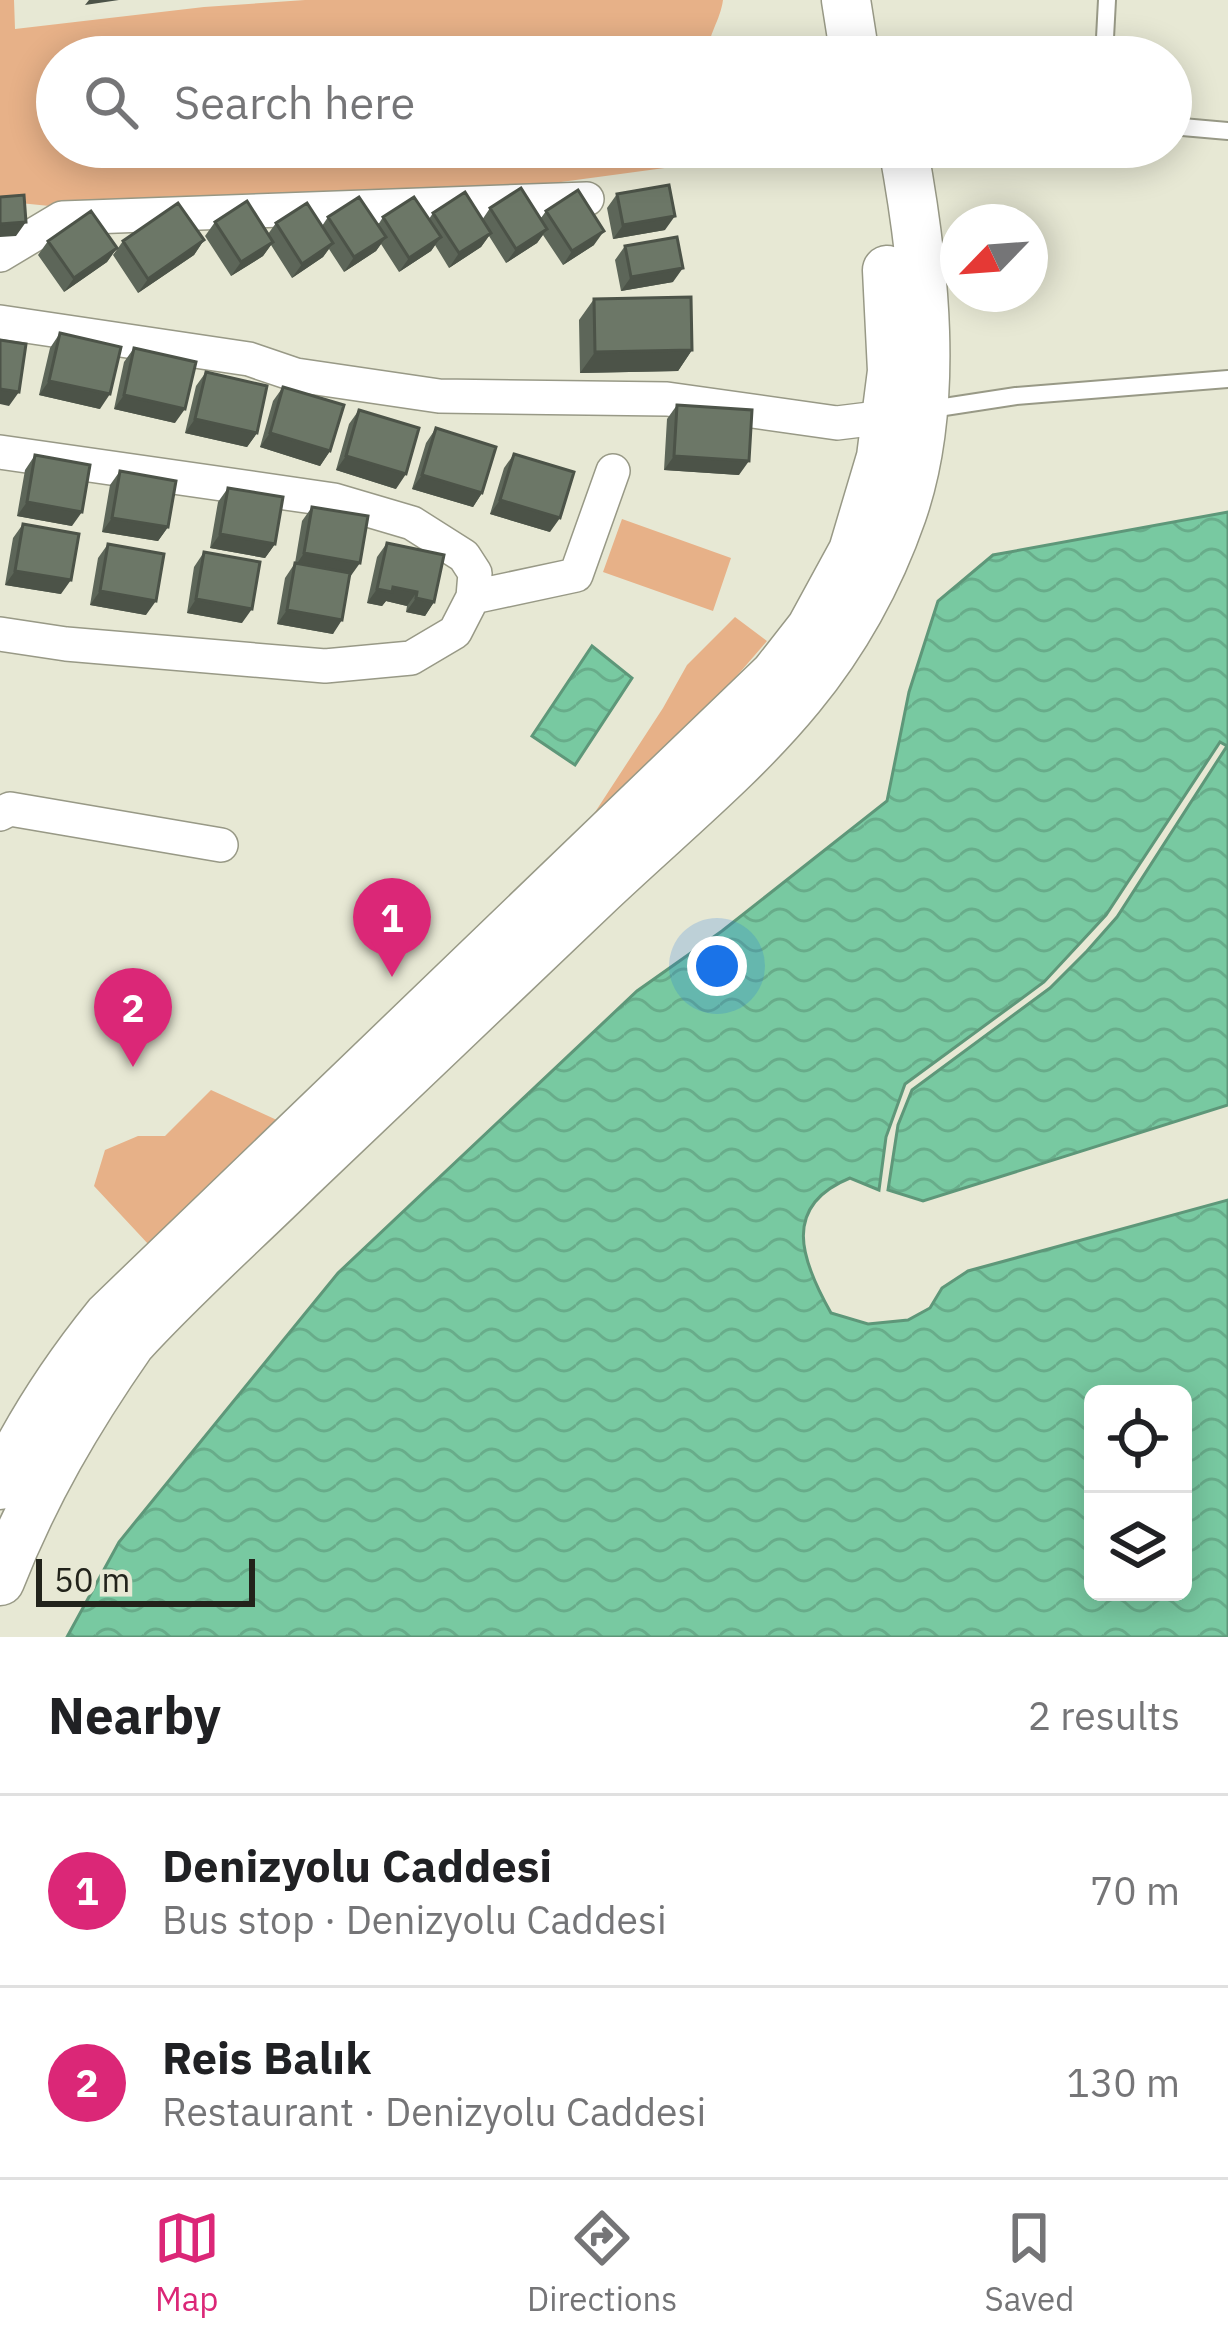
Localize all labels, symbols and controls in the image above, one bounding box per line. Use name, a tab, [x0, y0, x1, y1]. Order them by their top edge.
search box	[36, 36, 1192, 168]
icon: search	[78, 69, 144, 135]
text: Search here	[174, 73, 415, 131]
north arrow	[940, 204, 1048, 312]
pin: 1	[353, 878, 431, 977]
your location	[687, 936, 747, 996]
pin: 2	[94, 968, 172, 1067]
map controls	[1084, 1385, 1192, 1601]
button: locate	[1084, 1385, 1192, 1493]
button: layers	[1084, 1493, 1192, 1601]
scale bar	[36, 1553, 255, 1606]
text: 50 m	[54, 1558, 130, 1601]
text: Nearby	[48, 1682, 221, 1748]
text: 2 results	[1028, 1690, 1180, 1741]
text: Denizyolu Caddesi	[162, 1836, 552, 1894]
text: 1	[75, 1865, 99, 1916]
text: 70 m	[1090, 1865, 1180, 1916]
text: Bus stop · Denizyolu Caddesi	[162, 1894, 667, 1945]
text: Reis Balık	[162, 2028, 371, 2086]
text: 2	[75, 2057, 99, 2108]
text: 130 m	[1067, 2057, 1180, 2108]
text: Restaurant · Denizyolu Caddesi	[162, 2086, 706, 2137]
tab: Map	[154, 2205, 220, 2320]
tab: Directions	[527, 2205, 677, 2320]
tab: Saved	[985, 2205, 1074, 2320]

